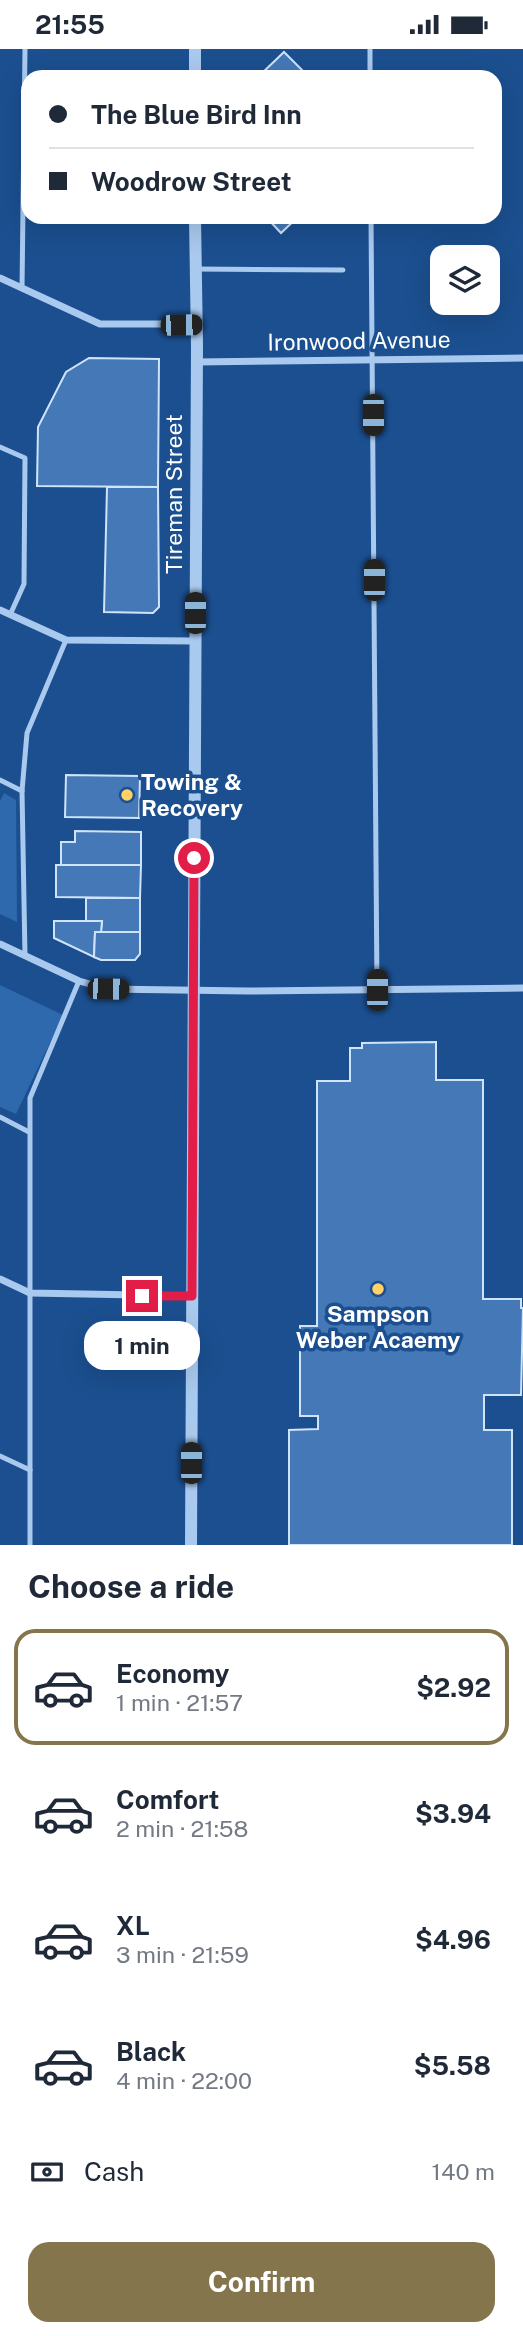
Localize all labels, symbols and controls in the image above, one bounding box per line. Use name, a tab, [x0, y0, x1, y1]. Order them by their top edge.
text: 21:55	[35, 9, 105, 40]
text: The Blue Bird Inn	[91, 99, 302, 130]
text: Woodrow Street	[91, 166, 292, 197]
map controls	[430, 245, 500, 315]
button: layers	[430, 245, 500, 315]
car	[160, 314, 203, 336]
street label: Ironwood Avenue	[267, 325, 451, 356]
car	[363, 394, 384, 436]
street label: Tireman Street	[160, 414, 187, 574]
car	[364, 559, 385, 601]
car	[185, 592, 206, 634]
place label: Towing & Recovery	[141, 768, 243, 821]
marker: Towing & Recovery	[119, 787, 135, 803]
route start	[178, 842, 210, 874]
car	[367, 969, 388, 1011]
car	[87, 978, 130, 1000]
route end	[126, 1280, 158, 1312]
marker: Sampson Weber Acaemy	[370, 1281, 386, 1297]
place label: Sampson Weber Acaemy	[296, 1300, 460, 1353]
callout: 1 min	[84, 1321, 200, 1369]
text: 1 min	[114, 1332, 170, 1359]
car	[181, 1442, 202, 1484]
text: Choose a ride	[28, 1568, 234, 1605]
icon: car	[32, 1656, 95, 1719]
text: Economy	[116, 1658, 229, 1689]
text: $2.92	[416, 1672, 491, 1703]
text: 1 min · 21:57	[116, 1689, 243, 1716]
icon: car	[32, 1782, 95, 1845]
text: Comfort	[116, 1784, 219, 1815]
text: $3.94	[415, 1798, 491, 1829]
text: 2 min · 21:58	[116, 1815, 249, 1842]
icon: car	[32, 1908, 95, 1971]
text: XL	[116, 1910, 150, 1941]
text: $4.96	[415, 1924, 491, 1955]
text: 3 min · 21:59	[116, 1941, 249, 1968]
icon: car	[32, 2034, 95, 2097]
text: Black	[116, 2036, 186, 2067]
text: $5.58	[414, 2050, 491, 2081]
text: 4 min · 22:00	[116, 2067, 252, 2094]
icon: cash	[28, 2153, 66, 2191]
text: Cash	[84, 2156, 144, 2187]
text: 140 m	[432, 2158, 495, 2185]
button: Confirm	[28, 2242, 495, 2322]

